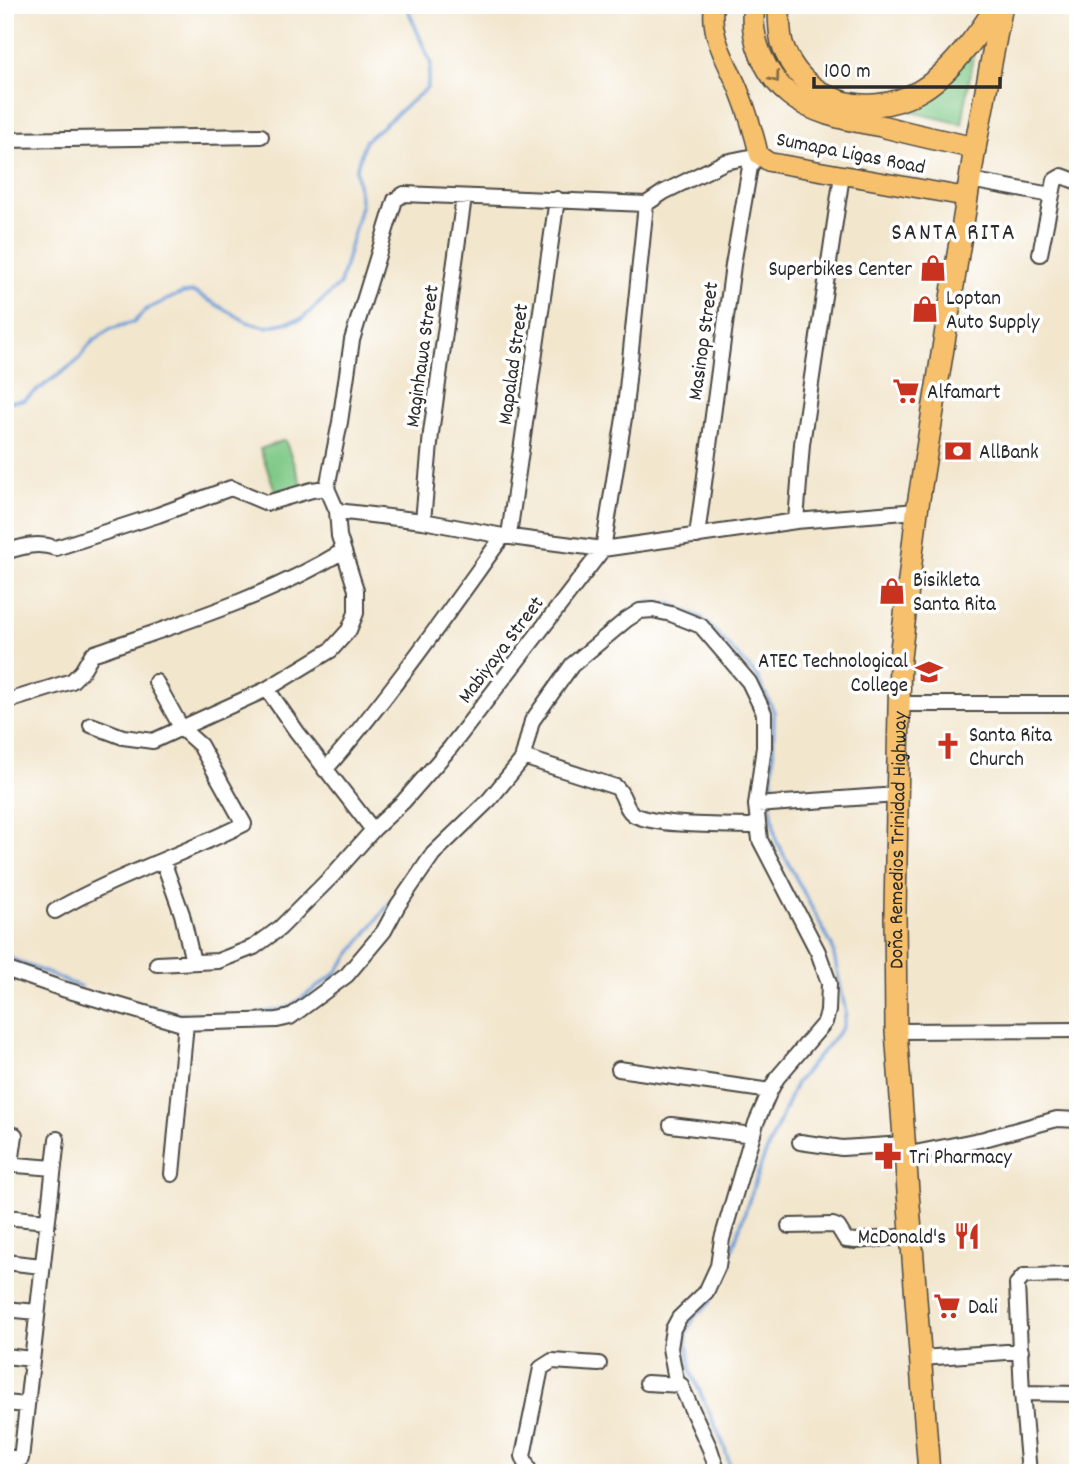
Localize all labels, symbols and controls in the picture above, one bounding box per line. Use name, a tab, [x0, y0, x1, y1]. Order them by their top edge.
scale bar	[814, 46, 999, 90]
text: 100 m	[824, 58, 871, 88]
one-way arrow	[767, 71, 780, 83]
street label: Sumapa Ligas Road	[773, 126, 928, 184]
district label: SANTA RITA	[891, 217, 1017, 251]
shop icon: Superbikes Center	[918, 253, 948, 283]
place label: Superbikes Center	[768, 256, 912, 286]
street label: Masinop Street	[682, 280, 728, 403]
street label: Maginhawa Street	[399, 283, 449, 430]
place label: Loptan Auto Supply	[946, 285, 1040, 339]
shop icon: Loptan Auto Supply	[910, 294, 940, 324]
street label: Mapalad Street	[492, 302, 538, 427]
supermarket icon: Alfamart	[891, 376, 921, 406]
place label: Alfamart	[927, 379, 1001, 409]
bank icon: AllBank	[943, 436, 973, 466]
place label: AllBank	[979, 439, 1039, 469]
place label: Bisikleta Santa Rita	[913, 567, 997, 621]
shop icon: Bisikleta Santa Rita	[877, 576, 907, 606]
street label: Mabiyaya Street	[452, 591, 553, 711]
place label: ATEC Technological College	[758, 648, 908, 702]
school or university icon: ATEC Technological College	[914, 657, 944, 687]
street label: Doña Remedios Trinidad Highway	[883, 711, 917, 969]
place label: Santa Rita Church	[969, 722, 1053, 776]
church icon: Santa Rita Church	[933, 731, 963, 761]
pharmacy icon: Tri Pharmacy	[873, 1141, 903, 1171]
place label: Tri Pharmacy	[909, 1144, 1012, 1174]
restaurant icon: McDonald's	[952, 1221, 982, 1251]
place label: McDonald's	[858, 1224, 946, 1254]
supermarket icon: Dali	[932, 1291, 962, 1321]
place label: Dali	[968, 1294, 998, 1324]

